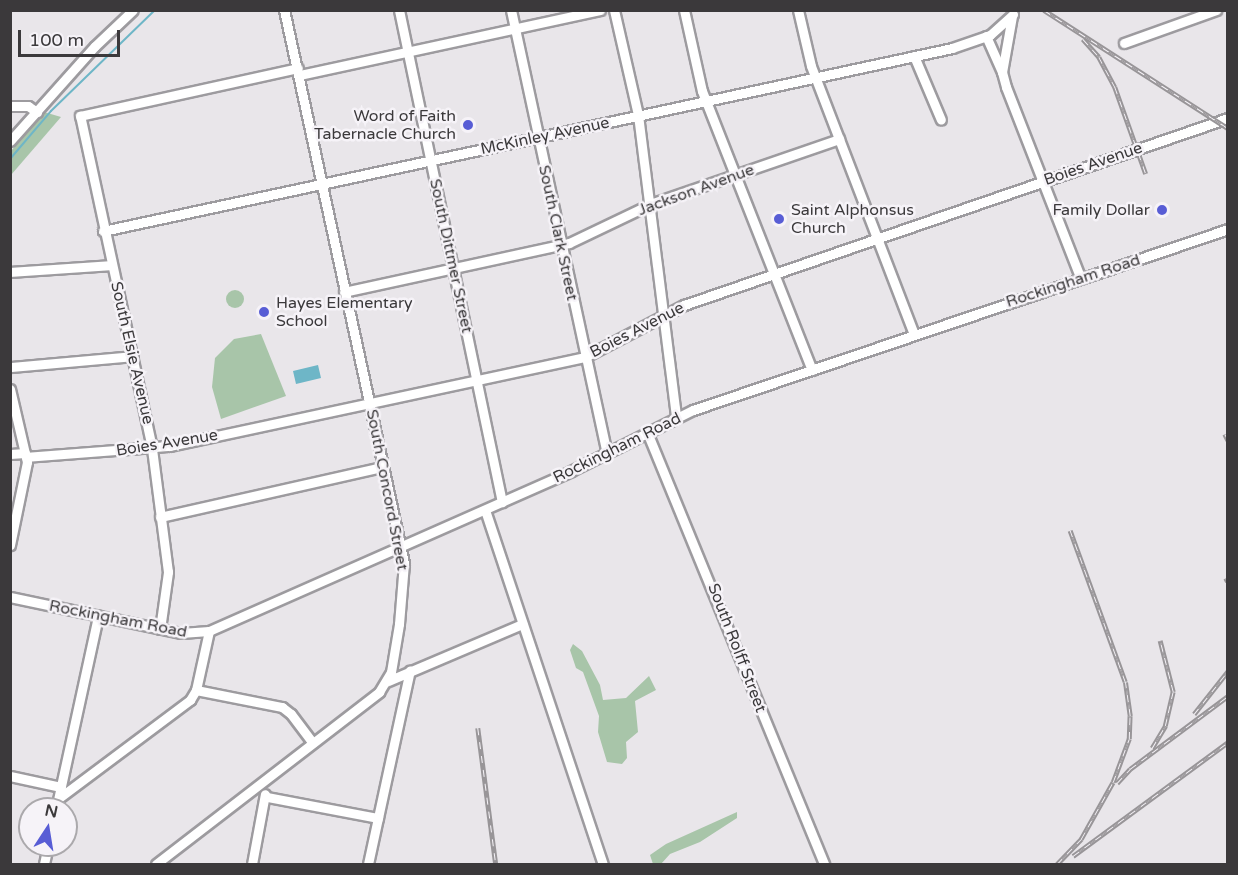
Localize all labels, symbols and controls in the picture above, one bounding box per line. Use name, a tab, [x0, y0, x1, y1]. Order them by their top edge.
scale bar	[21, 18, 123, 56]
text: 100 m	[29, 29, 84, 51]
place label: Word of Faith Tabernacle Church	[314, 106, 456, 144]
street label: McKinley Avenue	[479, 113, 611, 159]
marker: Word of Faith Tabernacle Church	[461, 118, 475, 132]
street label: Boies Avenue	[1041, 138, 1145, 190]
street label: Jackson Avenue	[635, 160, 757, 220]
street label: South Clark Street	[534, 163, 582, 303]
street label: South Dittmer Street	[425, 177, 477, 335]
place label: Saint Alphonsus Church	[791, 200, 914, 238]
place label: Family Dollar	[1053, 200, 1150, 220]
marker: Family Dollar	[1155, 203, 1169, 217]
marker: Saint Alphonsus Church	[772, 212, 786, 226]
street label: Rockingham Road	[1003, 250, 1143, 312]
street label: South Elsie Avenue	[106, 280, 158, 426]
place label: Hayes Elementary School	[276, 293, 413, 331]
street label: Boies Avenue	[587, 298, 687, 362]
marker: Hayes Elementary School	[257, 305, 271, 319]
street label: South Concord Street	[362, 408, 412, 572]
street label: Rockingham Road	[550, 409, 684, 487]
street label: Boies Avenue	[115, 425, 219, 461]
street label: South Rolff Street	[704, 581, 770, 715]
street label: Rockingham Road	[47, 596, 189, 642]
north arrow	[18, 797, 78, 857]
text: N	[43, 800, 60, 822]

